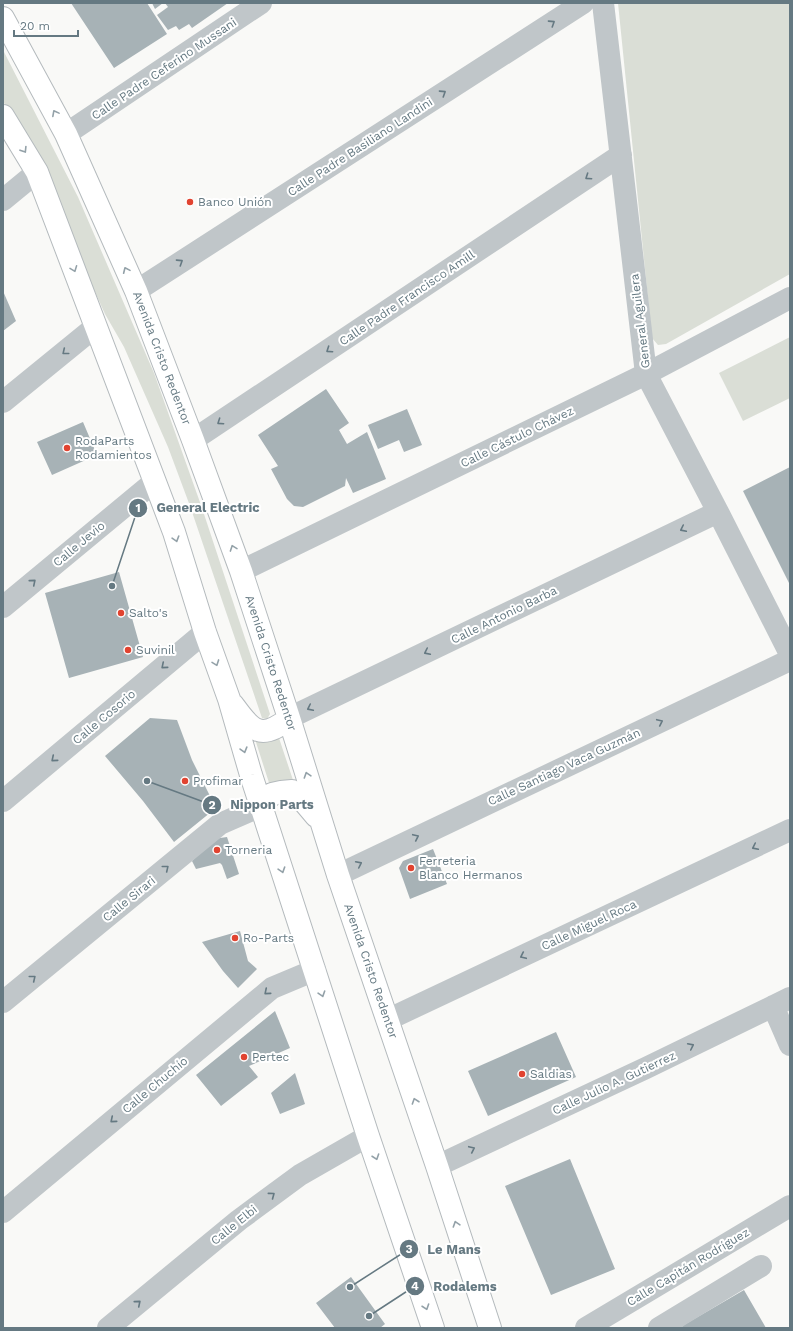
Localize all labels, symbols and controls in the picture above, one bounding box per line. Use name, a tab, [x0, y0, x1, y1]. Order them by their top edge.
scale bar	[14, 12, 78, 38]
street label: Calle Padre Ceferino Mussani	[89, 15, 239, 123]
text: 20 m	[20, 19, 50, 33]
one-way arrow	[548, 20, 555, 28]
one-way arrow	[439, 91, 446, 98]
street label: Calle Padre Basiliano Landini	[285, 95, 435, 199]
one-way arrow	[52, 110, 59, 118]
one-way arrow	[19, 145, 26, 152]
one-way arrow	[585, 172, 592, 180]
place label: Banco Unión	[198, 195, 272, 209]
marker: Banco Unión	[185, 197, 195, 207]
street label: Calle Padre Francisco Amill	[337, 247, 478, 349]
one-way arrow	[176, 260, 183, 267]
one-way arrow	[69, 265, 77, 272]
one-way arrow	[123, 266, 131, 274]
street label: General Aguilera	[627, 273, 653, 369]
street label: Avenida Cristo Redentor	[130, 289, 194, 427]
one-way arrow	[326, 345, 333, 353]
one-way arrow	[63, 347, 70, 354]
street label: Calle Cástulo Chávez	[458, 404, 576, 470]
one-way arrow	[218, 417, 225, 424]
place label: RodaParts Rodamientos	[75, 434, 152, 462]
marker: RodaParts Rodamientos	[62, 443, 72, 453]
callout: General Electric	[128, 495, 267, 520]
text: General Electric	[156, 500, 260, 515]
text: 1	[135, 501, 141, 515]
street label: Calle Jevio	[50, 518, 108, 570]
one-way arrow	[680, 524, 687, 532]
one-way arrow	[171, 536, 180, 543]
one-way arrow	[229, 545, 237, 552]
one-way arrow	[28, 579, 36, 586]
street label: Calle Antonio Barba	[449, 583, 559, 647]
street label: Avenida Cristo Redentor	[242, 593, 300, 733]
place label: Salto's	[129, 606, 168, 620]
marker: Salto's	[116, 608, 126, 618]
place label: Suvinil	[136, 643, 175, 657]
marker: Suvinil	[123, 645, 133, 655]
one-way arrow	[424, 647, 431, 655]
one-way arrow	[211, 659, 220, 666]
one-way arrow	[162, 661, 169, 668]
street label: Calle Cosorio	[70, 687, 138, 747]
one-way arrow	[307, 703, 314, 711]
one-way arrow	[656, 719, 663, 727]
street label: Calle Santiago Vaca Guzmán	[485, 725, 643, 809]
one-way arrow	[239, 746, 248, 753]
one-way arrow	[51, 754, 59, 761]
one-way arrow	[303, 771, 312, 778]
place label: Profimar	[193, 774, 243, 788]
marker: Profimar	[180, 776, 190, 786]
callout: Nippon Parts	[202, 792, 322, 817]
text: Nippon Parts	[230, 797, 314, 812]
text: 2	[208, 798, 216, 812]
one-way arrow	[412, 834, 419, 842]
one-way arrow	[752, 842, 759, 850]
place label: Torneria	[225, 843, 272, 857]
marker: Torneria	[212, 845, 222, 855]
place label: Ferreteria Blanco Hermanos	[419, 854, 522, 882]
one-way arrow	[355, 861, 363, 869]
marker: Ferreteria Blanco Hermanos	[406, 863, 416, 873]
one-way arrow	[161, 866, 168, 873]
one-way arrow	[277, 866, 286, 873]
street label: Calle Sirari	[100, 873, 158, 925]
street label: Calle Miguel Roca	[539, 897, 639, 953]
street label: Avenida Cristo Redentor	[341, 902, 401, 1041]
place label: Ro-Parts	[243, 931, 294, 945]
marker: Ro-Parts	[230, 933, 240, 943]
one-way arrow	[520, 951, 528, 959]
one-way arrow	[28, 975, 36, 982]
one-way arrow	[264, 988, 271, 995]
one-way arrow	[317, 990, 326, 997]
one-way arrow	[687, 1043, 694, 1051]
street label: Calle Julio A. Gutierrez	[550, 1048, 678, 1118]
place label: Pertec	[252, 1050, 290, 1064]
marker: Pertec	[239, 1052, 249, 1062]
street label: Calle Chuchío	[119, 1054, 191, 1116]
place label: Saldias	[530, 1067, 572, 1081]
marker: Saldias	[517, 1069, 527, 1079]
one-way arrow	[411, 1098, 420, 1105]
one-way arrow	[111, 1116, 118, 1123]
one-way arrow	[468, 1146, 475, 1154]
one-way arrow	[371, 1153, 379, 1160]
one-way arrow	[268, 1193, 275, 1200]
street label: Calle Elbi	[208, 1202, 260, 1248]
one-way arrow	[452, 1221, 461, 1228]
street label: Calle Capitán Rodríguez	[624, 1225, 752, 1309]
callout: Le Mans	[399, 1237, 489, 1262]
text: 3	[405, 1242, 413, 1256]
text: Le Mans	[427, 1242, 481, 1257]
callout: Rodalems	[405, 1274, 505, 1299]
text: 4	[411, 1279, 419, 1293]
text: Rodalems	[433, 1279, 497, 1294]
one-way arrow	[134, 1301, 141, 1308]
one-way arrow	[421, 1303, 430, 1310]

